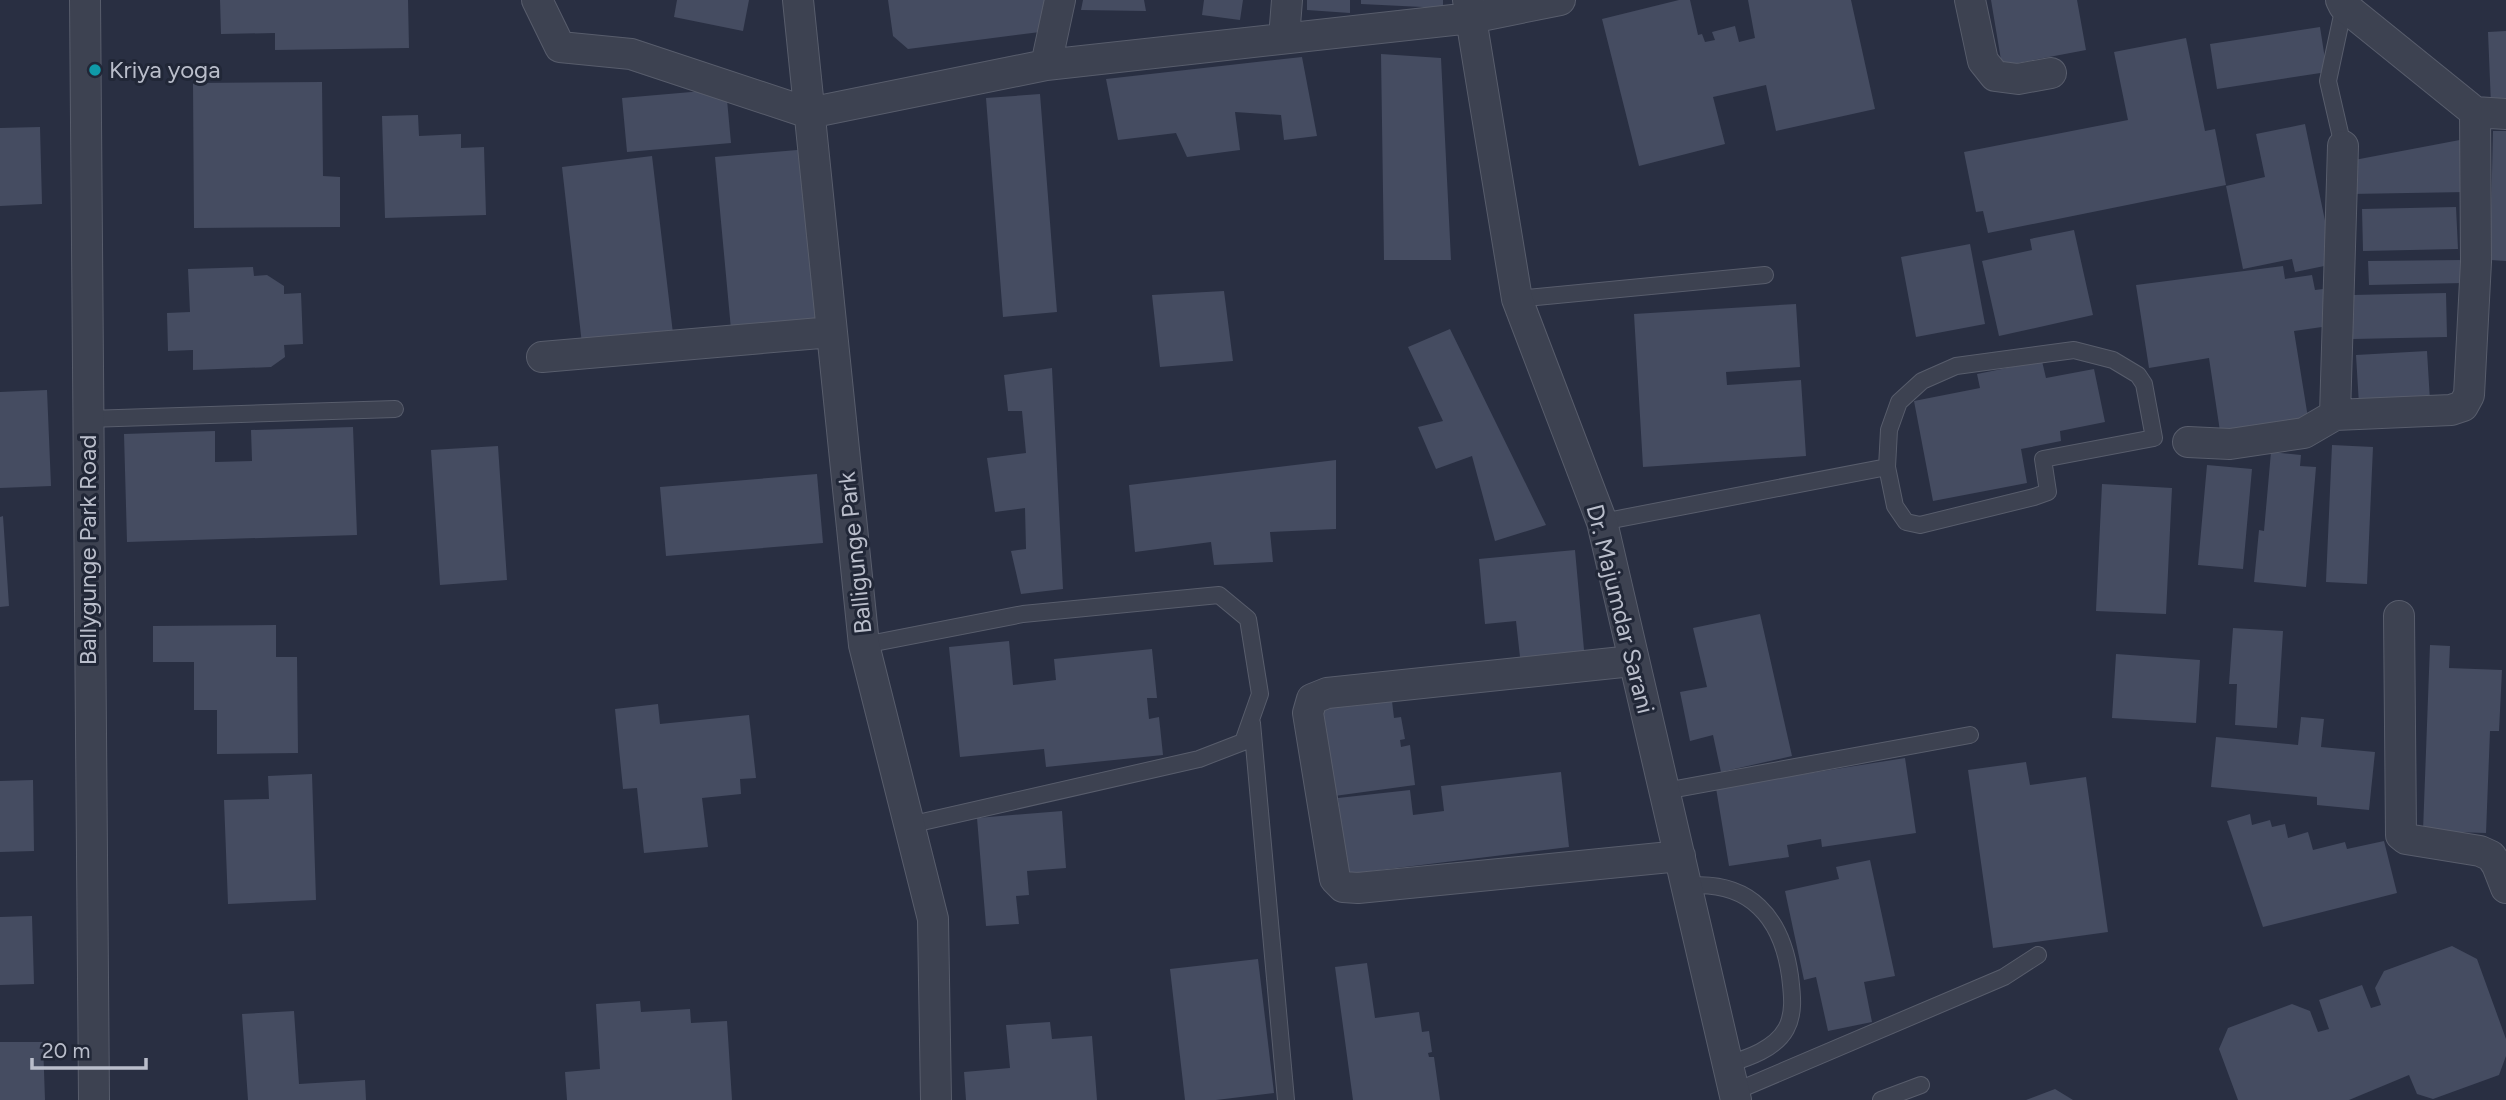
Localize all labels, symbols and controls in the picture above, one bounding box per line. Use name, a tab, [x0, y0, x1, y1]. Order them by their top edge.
place label: Kriya yoga	[109, 55, 220, 84]
marker: Kriya yoga	[87, 62, 103, 78]
street label: Ballygunge Park Road	[73, 435, 102, 665]
street label: Balligunge Park	[832, 470, 877, 635]
street label: Dr. Majumdar Sarani	[1580, 501, 1661, 717]
scale bar	[32, 1026, 145, 1070]
text: 20 m	[42, 1038, 90, 1063]

